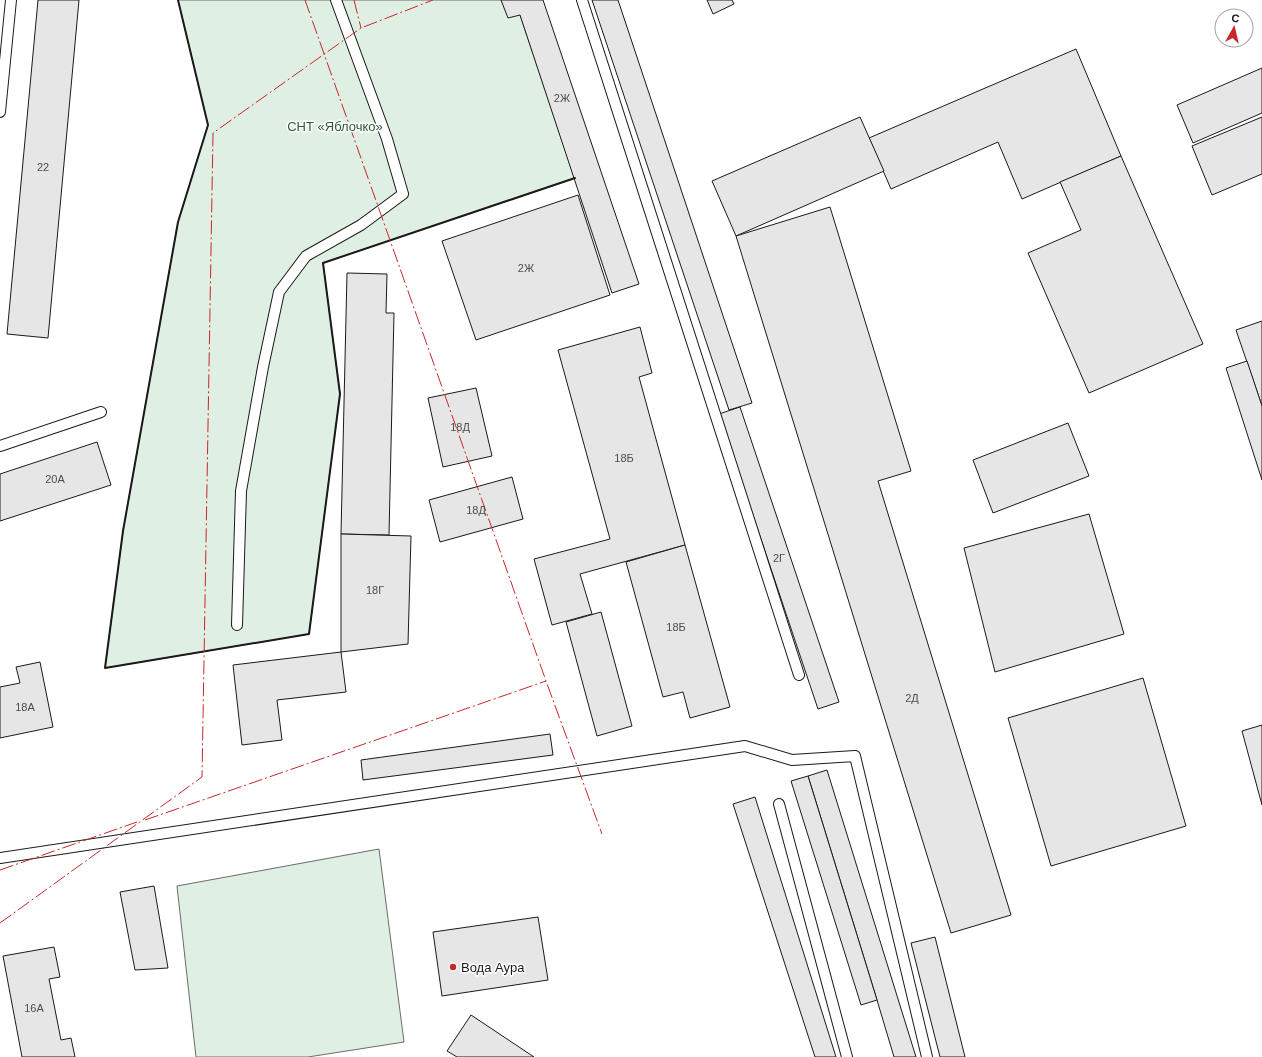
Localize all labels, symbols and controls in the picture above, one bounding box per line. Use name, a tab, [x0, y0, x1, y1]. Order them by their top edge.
north arrow	[1214, 8, 1254, 48]
text: С	[1231, 12, 1240, 25]
house number: 2Ж	[554, 92, 570, 104]
park label: СНТ «Яблочко»	[287, 119, 383, 134]
house number: 22	[37, 161, 49, 173]
house number: 2Ж	[518, 262, 534, 274]
house number: 18Д	[450, 421, 470, 433]
house number: 18Б	[614, 452, 634, 464]
house number: 20А	[45, 473, 65, 485]
house number: 18Д	[466, 504, 486, 516]
house number: 2Г	[773, 552, 785, 564]
house number: 18Г	[366, 584, 384, 596]
house number: 18Б	[666, 621, 686, 633]
house number: 2Д	[905, 692, 919, 704]
house number: 18А	[15, 701, 35, 713]
place label: Вода Аура	[461, 960, 525, 975]
marker: Вода Аура	[448, 962, 458, 972]
house number: 16А	[24, 1002, 44, 1014]

